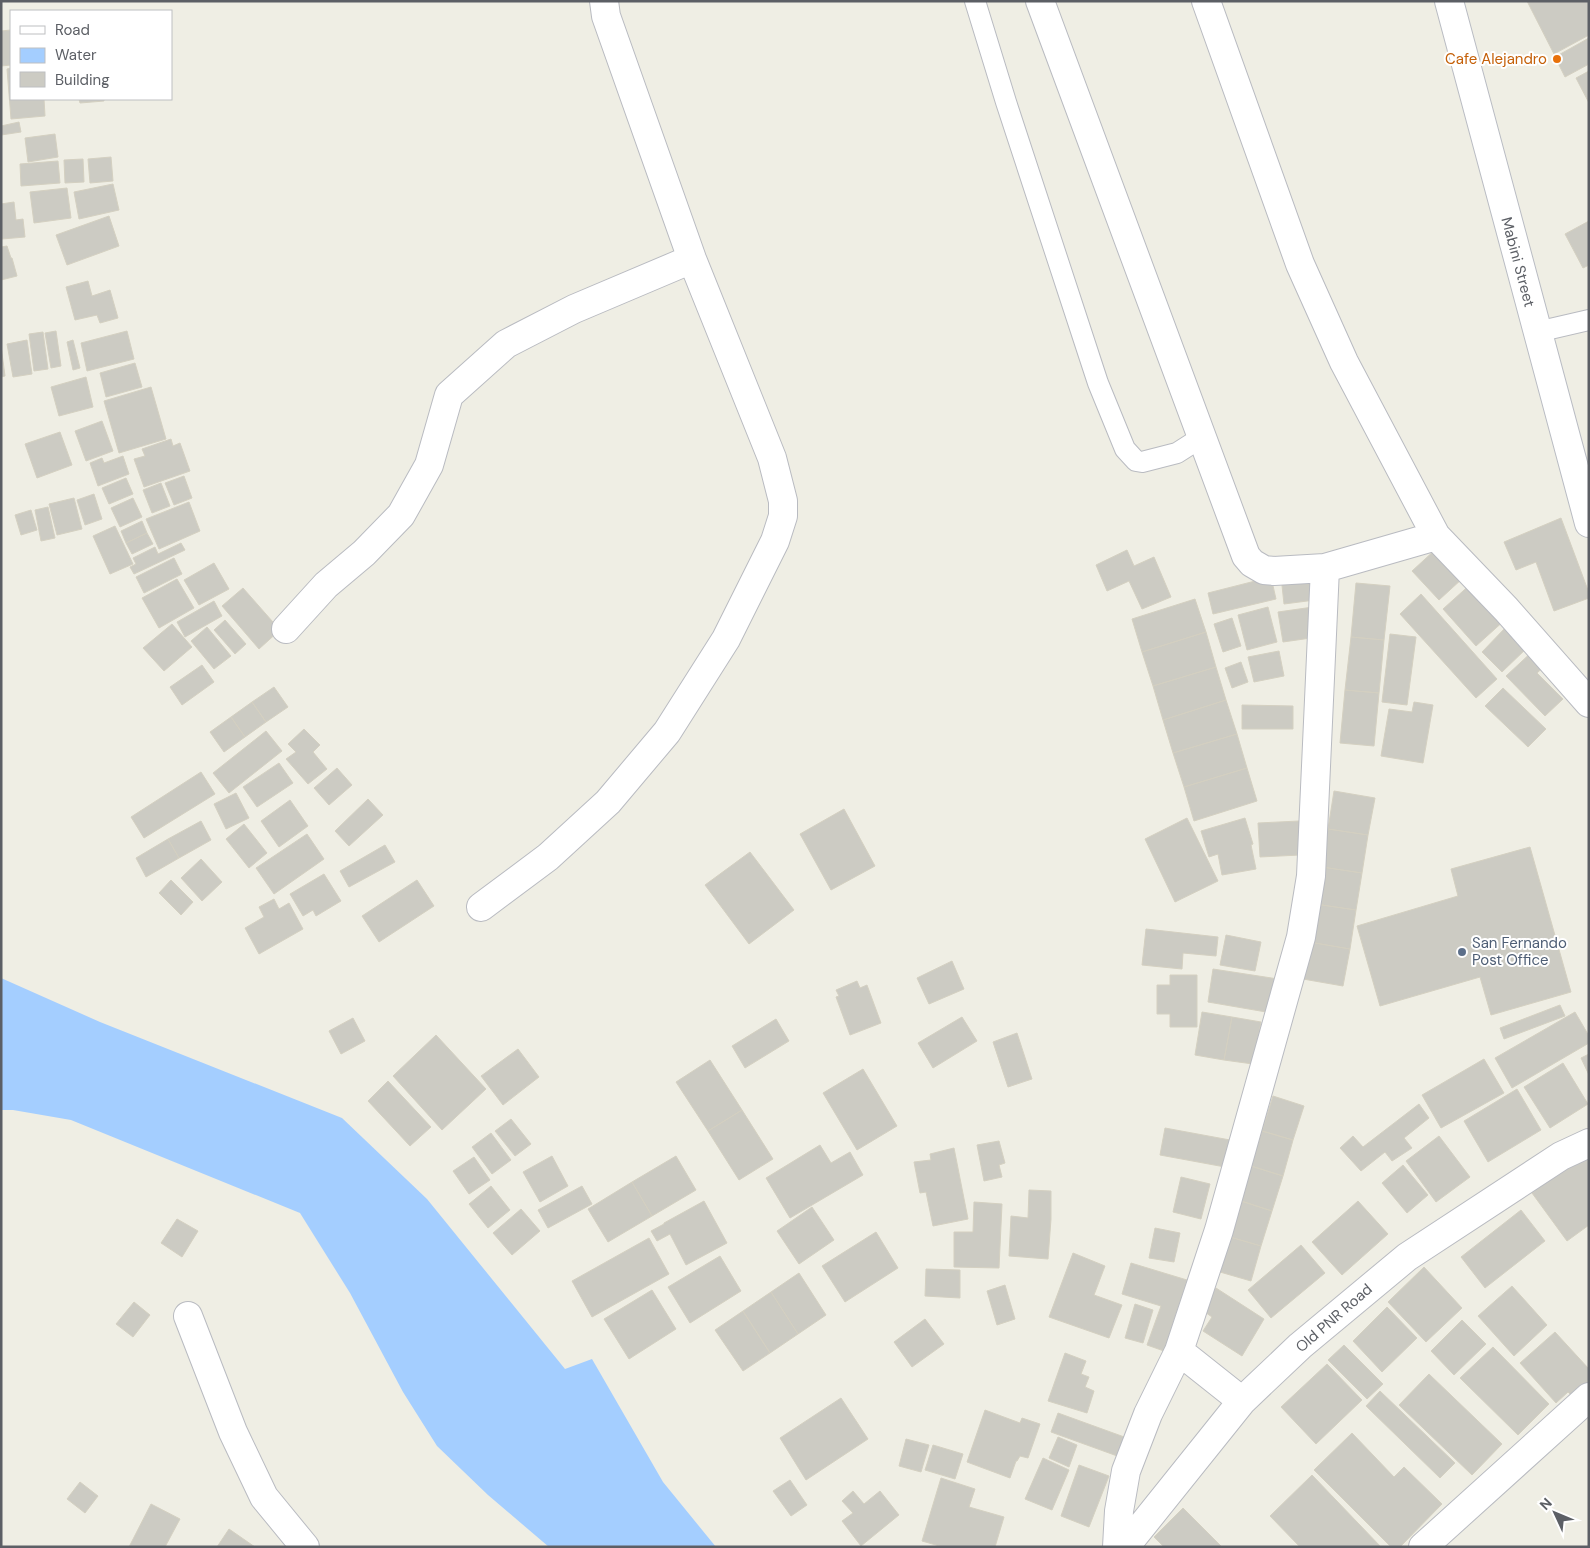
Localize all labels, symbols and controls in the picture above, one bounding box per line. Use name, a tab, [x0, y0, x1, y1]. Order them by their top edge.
legend	[10, 10, 172, 100]
text: Road	[55, 20, 90, 40]
text: Water	[55, 45, 97, 65]
place label: Cafe Alejandro	[1445, 49, 1547, 69]
marker: Cafe Alejandro	[1551, 53, 1563, 65]
text: Building	[55, 70, 110, 90]
street label: Mabini Street	[1496, 215, 1540, 309]
place label: San Fernando Post Office	[1472, 933, 1567, 970]
marker: San Fernando Post Office	[1456, 946, 1468, 958]
street label: Old PNR Road	[1291, 1279, 1377, 1357]
north arrow	[1530, 1488, 1580, 1538]
text: N	[1536, 1494, 1556, 1514]

